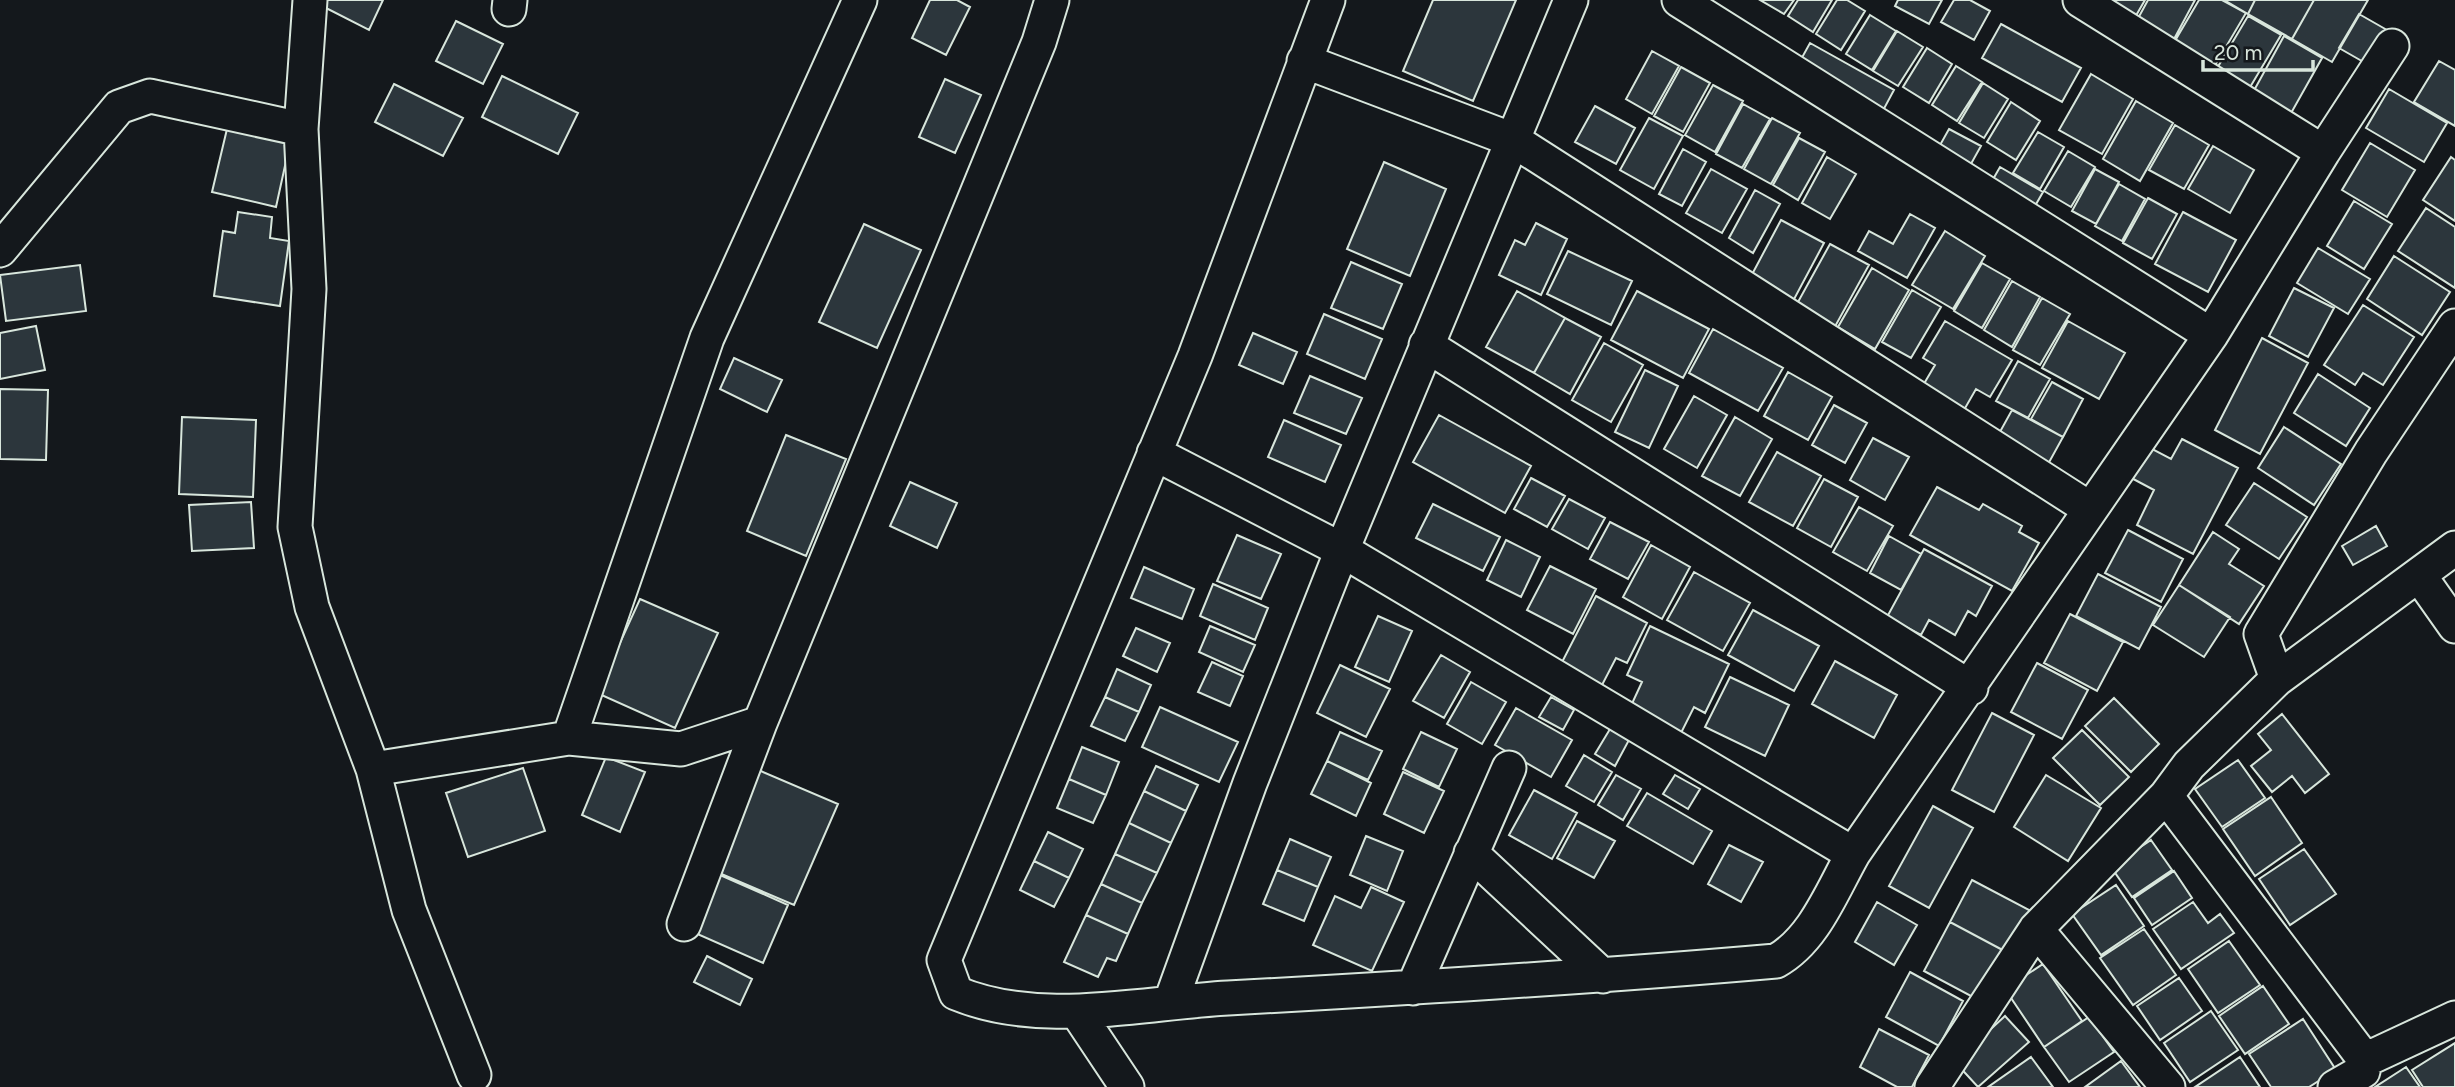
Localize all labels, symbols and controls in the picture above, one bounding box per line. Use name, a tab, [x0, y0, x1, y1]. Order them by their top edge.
scale bar	[2203, 28, 2313, 72]
text: 20 m	[2214, 40, 2262, 65]

